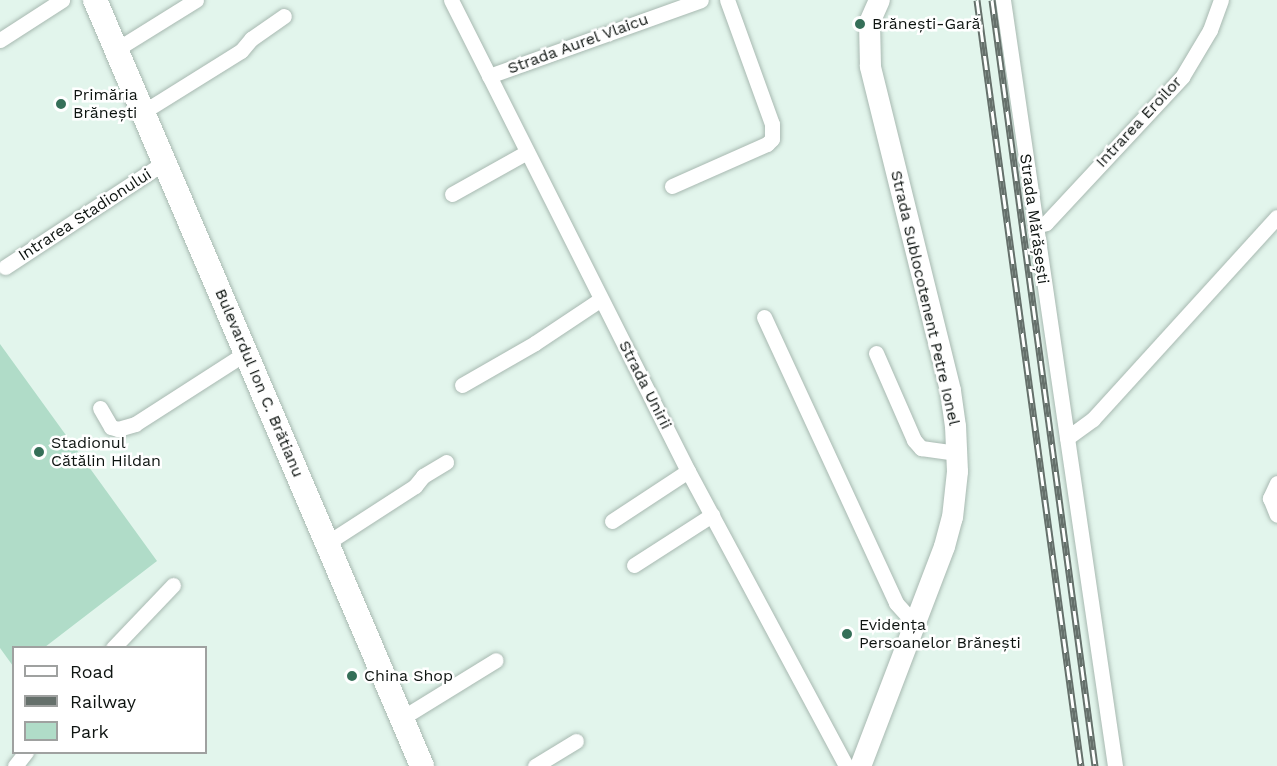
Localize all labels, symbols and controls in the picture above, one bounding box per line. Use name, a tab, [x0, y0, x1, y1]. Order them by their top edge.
street label: Strada Aurel Vlaicu	[504, 9, 652, 79]
place label: Brănești-Gară	[872, 14, 980, 34]
marker: Brănești-Gară	[853, 17, 867, 31]
street label: Intrarea Eroilor	[1092, 72, 1186, 172]
place label: Primăria Brănești	[73, 85, 138, 123]
marker: Primăria Brănești	[54, 97, 68, 111]
street label: Strada Mărășești	[1015, 152, 1053, 286]
street label: Intrarea Stadionului	[15, 165, 155, 265]
street label: Strada Sublocotenent Petre Ionel	[886, 168, 964, 428]
street label: Bulevardul Ion C. Brătianu	[210, 286, 308, 480]
street label: Strada Unirii	[614, 337, 676, 433]
place label: Stadionul Cătălin Hildan	[51, 433, 161, 471]
marker: Stadionul Cătălin Hildan	[32, 445, 46, 459]
place label: Evidența Persoanelor Brănești	[859, 615, 1021, 653]
marker: Evidența Persoanelor Brănești	[840, 627, 854, 641]
legend	[12, 646, 207, 754]
text: Road	[70, 661, 114, 682]
place label: China Shop	[364, 666, 453, 686]
marker: China Shop	[345, 669, 359, 683]
text: Railway	[70, 691, 136, 712]
text: Park	[70, 721, 109, 742]

